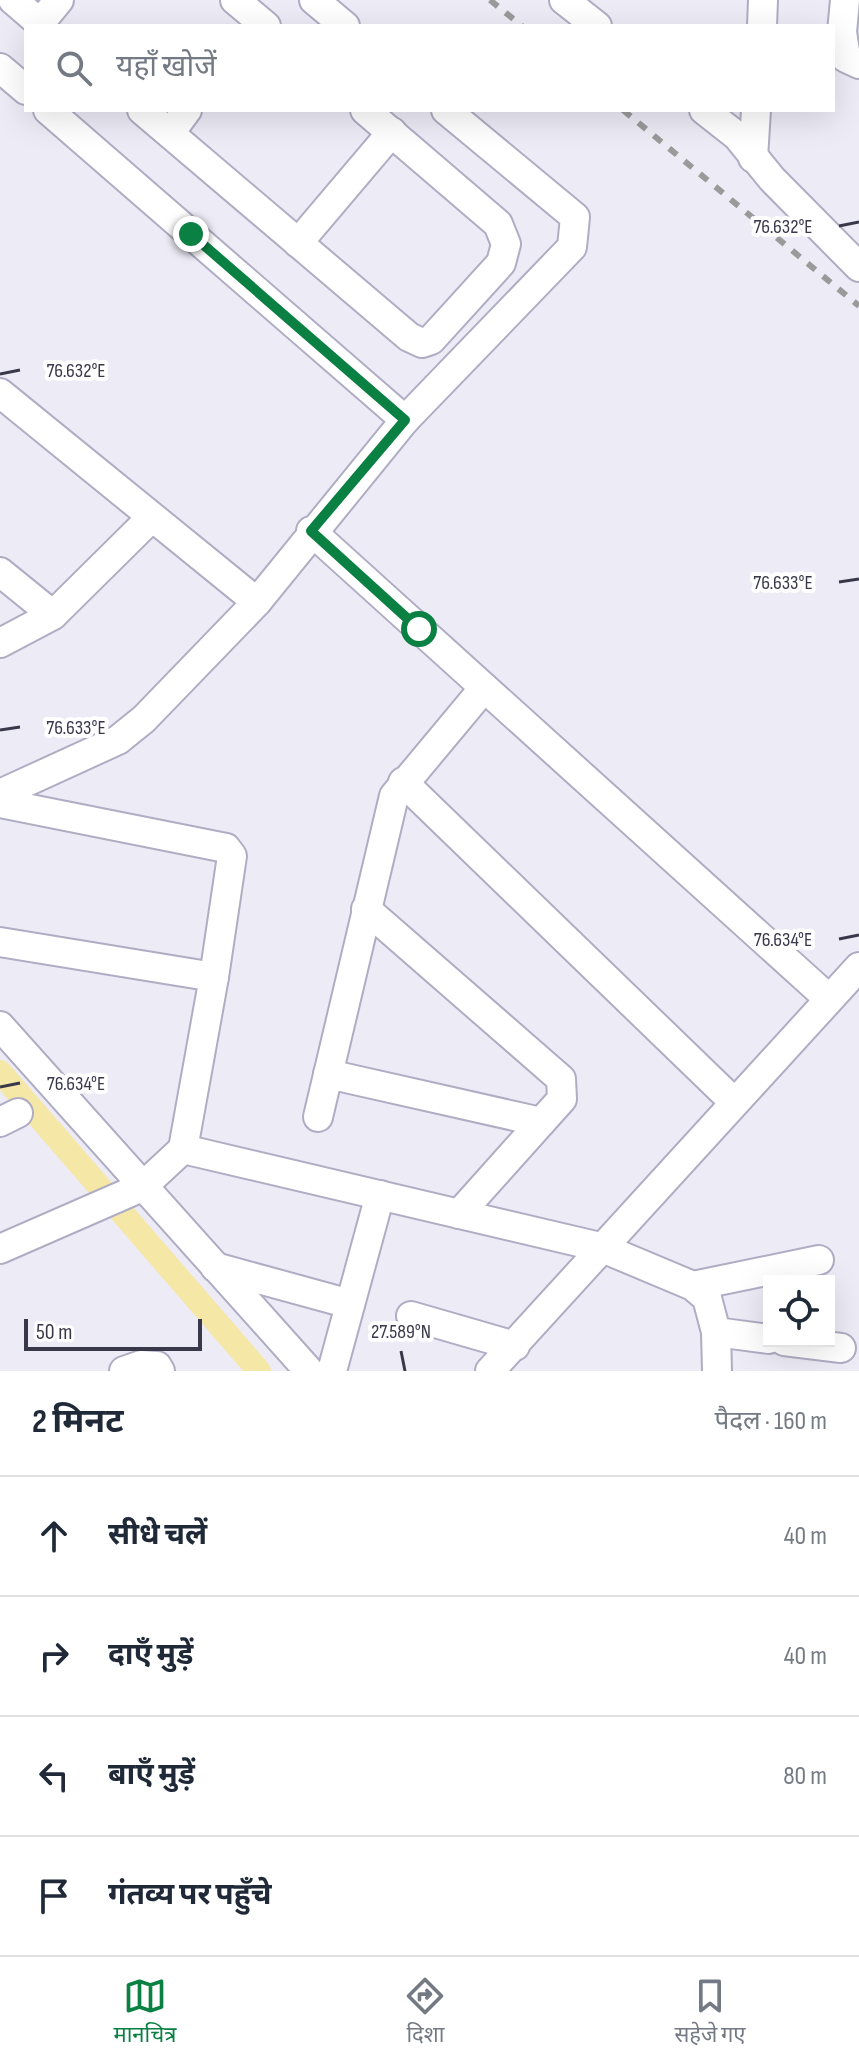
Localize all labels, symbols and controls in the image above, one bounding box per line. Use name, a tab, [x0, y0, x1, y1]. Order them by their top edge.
search box	[24, 24, 835, 112]
icon: search	[52, 46, 96, 90]
text: यहाँ खोजें	[116, 49, 216, 85]
text: 76.632°E	[753, 215, 813, 239]
route end	[173, 216, 209, 252]
text: 76.632°E	[46, 359, 106, 383]
text: 76.633°E	[753, 571, 813, 595]
route start	[401, 611, 437, 647]
text: 76.633°E	[46, 716, 106, 740]
text: 76.634°E	[754, 928, 812, 952]
text: 76.634°E	[47, 1072, 105, 1096]
map controls	[763, 1275, 835, 1347]
button: locate	[763, 1275, 835, 1347]
scale bar	[24, 1315, 202, 1351]
text: 50 m	[36, 1319, 72, 1346]
text: 27.589°N	[371, 1320, 431, 1344]
text: 2 मिनट	[32, 1401, 124, 1442]
text: पैदल · 160 m	[714, 1406, 827, 1437]
icon: ahead	[32, 1514, 76, 1558]
text: सीधे चलें	[108, 1517, 207, 1553]
text: 40 m	[784, 1521, 827, 1552]
icon: right	[32, 1634, 76, 1678]
text: दाएँ मुड़ें	[108, 1637, 193, 1673]
text: 40 m	[784, 1641, 827, 1672]
icon: left	[32, 1754, 76, 1798]
text: बाएँ मुड़ें	[108, 1757, 195, 1793]
text: 80 m	[783, 1761, 827, 1792]
icon: arrive	[32, 1874, 76, 1918]
text: गंतव्य पर पहुँचे	[108, 1877, 272, 1913]
tab: मानचित्र	[114, 1974, 176, 2051]
tab: दिशा	[403, 1974, 447, 2051]
tab: सहेजे गए	[675, 1974, 745, 2051]

